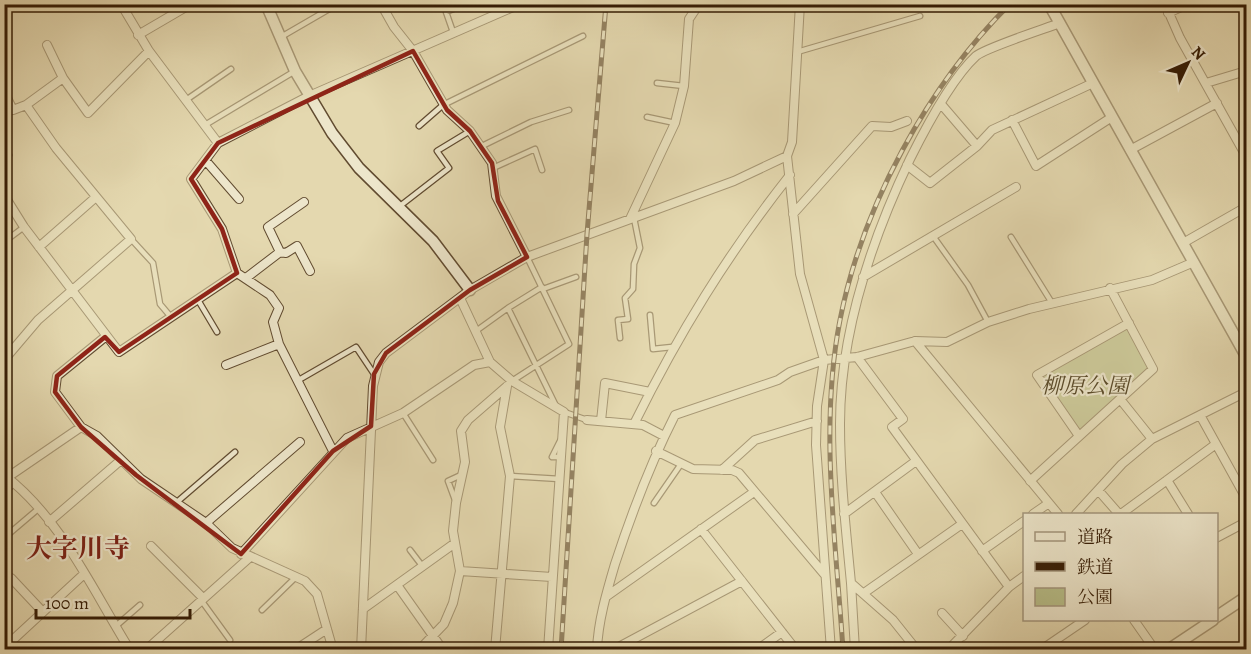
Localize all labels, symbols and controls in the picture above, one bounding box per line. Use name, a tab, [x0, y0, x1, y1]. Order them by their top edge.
north arrow	[1158, 33, 1218, 93]
text: N	[1186, 41, 1210, 65]
park label: 柳原公園	[1041, 371, 1132, 401]
legend	[1023, 513, 1218, 621]
text: 道路	[1077, 525, 1113, 549]
district label: 大字川寺	[26, 531, 130, 566]
text: 鉄道	[1077, 555, 1113, 579]
scale bar	[36, 582, 190, 620]
text: 公園	[1077, 585, 1113, 609]
text: 100 m	[45, 591, 89, 615]

